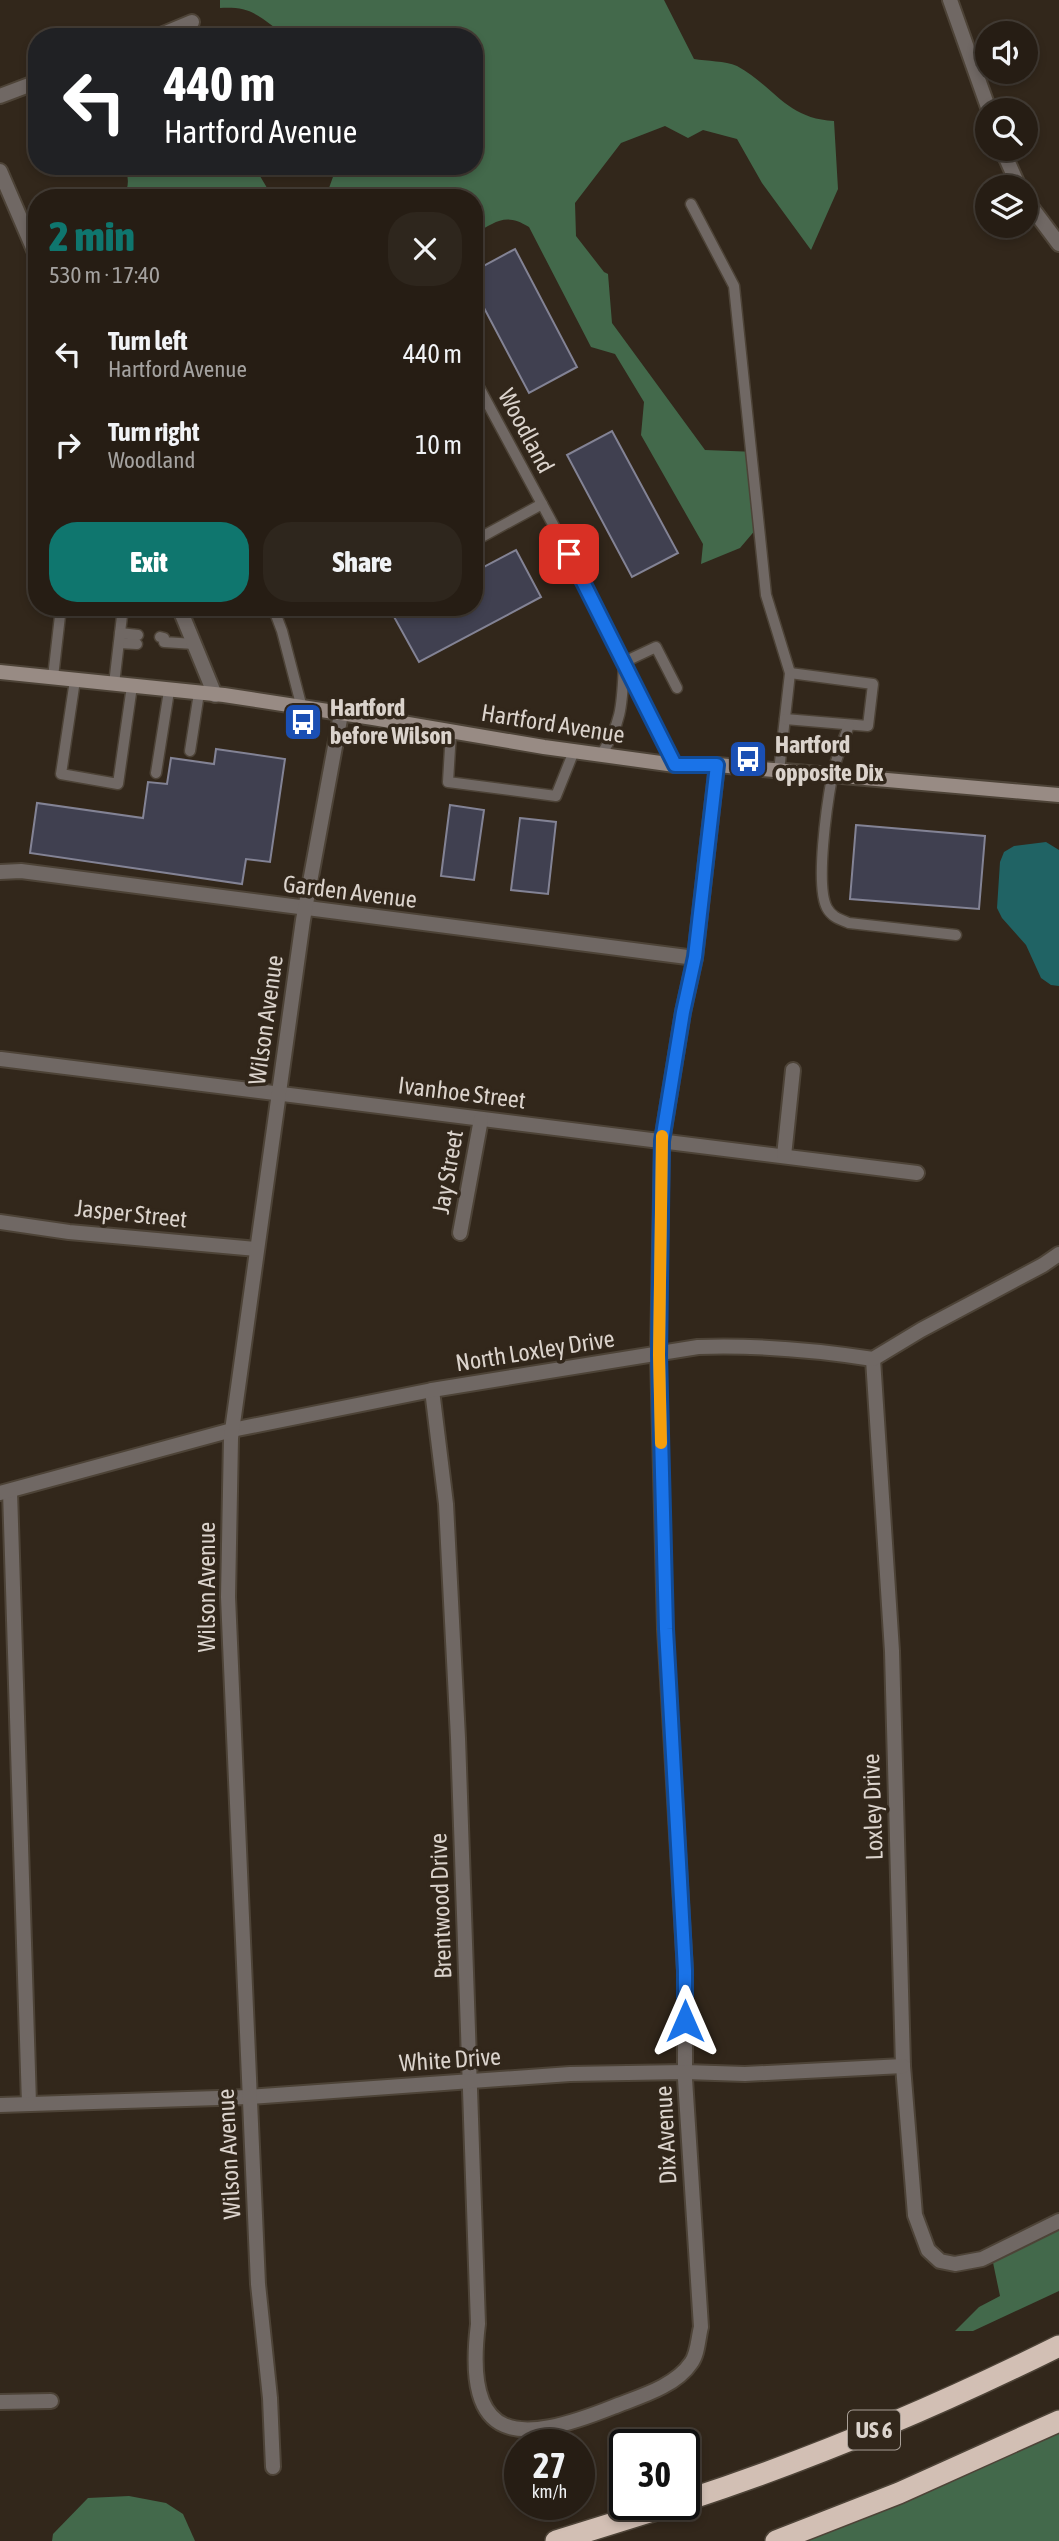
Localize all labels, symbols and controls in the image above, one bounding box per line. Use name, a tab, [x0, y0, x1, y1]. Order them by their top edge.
map controls	[975, 21, 1038, 238]
button: sound	[975, 21, 1038, 84]
text: 440 m	[164, 55, 275, 111]
icon: left	[49, 56, 140, 147]
button: search	[975, 98, 1038, 161]
text: Hartford Avenue	[164, 113, 357, 150]
button: layers	[975, 175, 1038, 238]
text: 2 min	[49, 212, 135, 260]
button: close	[388, 212, 462, 286]
text: 530 m · 17:40	[49, 262, 160, 288]
text: Turn left	[108, 326, 188, 356]
icon: left	[49, 335, 87, 373]
text: 440 m	[403, 339, 462, 369]
text: Hartford Avenue	[108, 356, 247, 382]
street label: Woodland	[493, 384, 560, 477]
text: Turn right	[108, 417, 199, 447]
icon: right	[49, 426, 87, 464]
text: 10 m	[415, 430, 462, 460]
text: Woodland	[108, 447, 195, 473]
button: Exit	[49, 522, 249, 602]
button: Share	[263, 522, 462, 602]
pin	[539, 524, 599, 584]
icon: arrive	[550, 535, 588, 573]
place label: Hartford before Wilson	[330, 694, 452, 749]
street label: Hartford Avenue	[479, 699, 627, 748]
bus stop icon: Hartford before Wilson	[282, 701, 324, 743]
place label: Hartford opposite Dix	[775, 731, 884, 786]
bus stop icon: Hartford opposite Dix	[727, 738, 769, 780]
street label: Garden Avenue	[282, 870, 419, 913]
street label: Wilson Avenue	[243, 953, 288, 1086]
street label: Ivanhoe Street	[397, 1071, 527, 1114]
street label: Jay Street	[427, 1128, 468, 1216]
street label: Jasper Street	[74, 1194, 189, 1233]
street label: North Loxley Drive	[453, 1325, 616, 1376]
street label: Wilson Avenue	[193, 1522, 220, 1652]
street label: Loxley Drive	[857, 1753, 888, 1861]
street label: Brentwood Drive	[424, 1833, 457, 1979]
position arrow	[648, 1984, 722, 2058]
street label: White Drive	[398, 2042, 502, 2077]
street label: Dix Avenue	[649, 2085, 682, 2185]
street label: Wilson Avenue	[212, 2088, 245, 2220]
road number: US 6	[848, 2410, 900, 2450]
speed limit sign: 30	[609, 2429, 700, 2520]
text: 27	[533, 2445, 566, 2485]
text: km/h	[532, 2481, 567, 2502]

